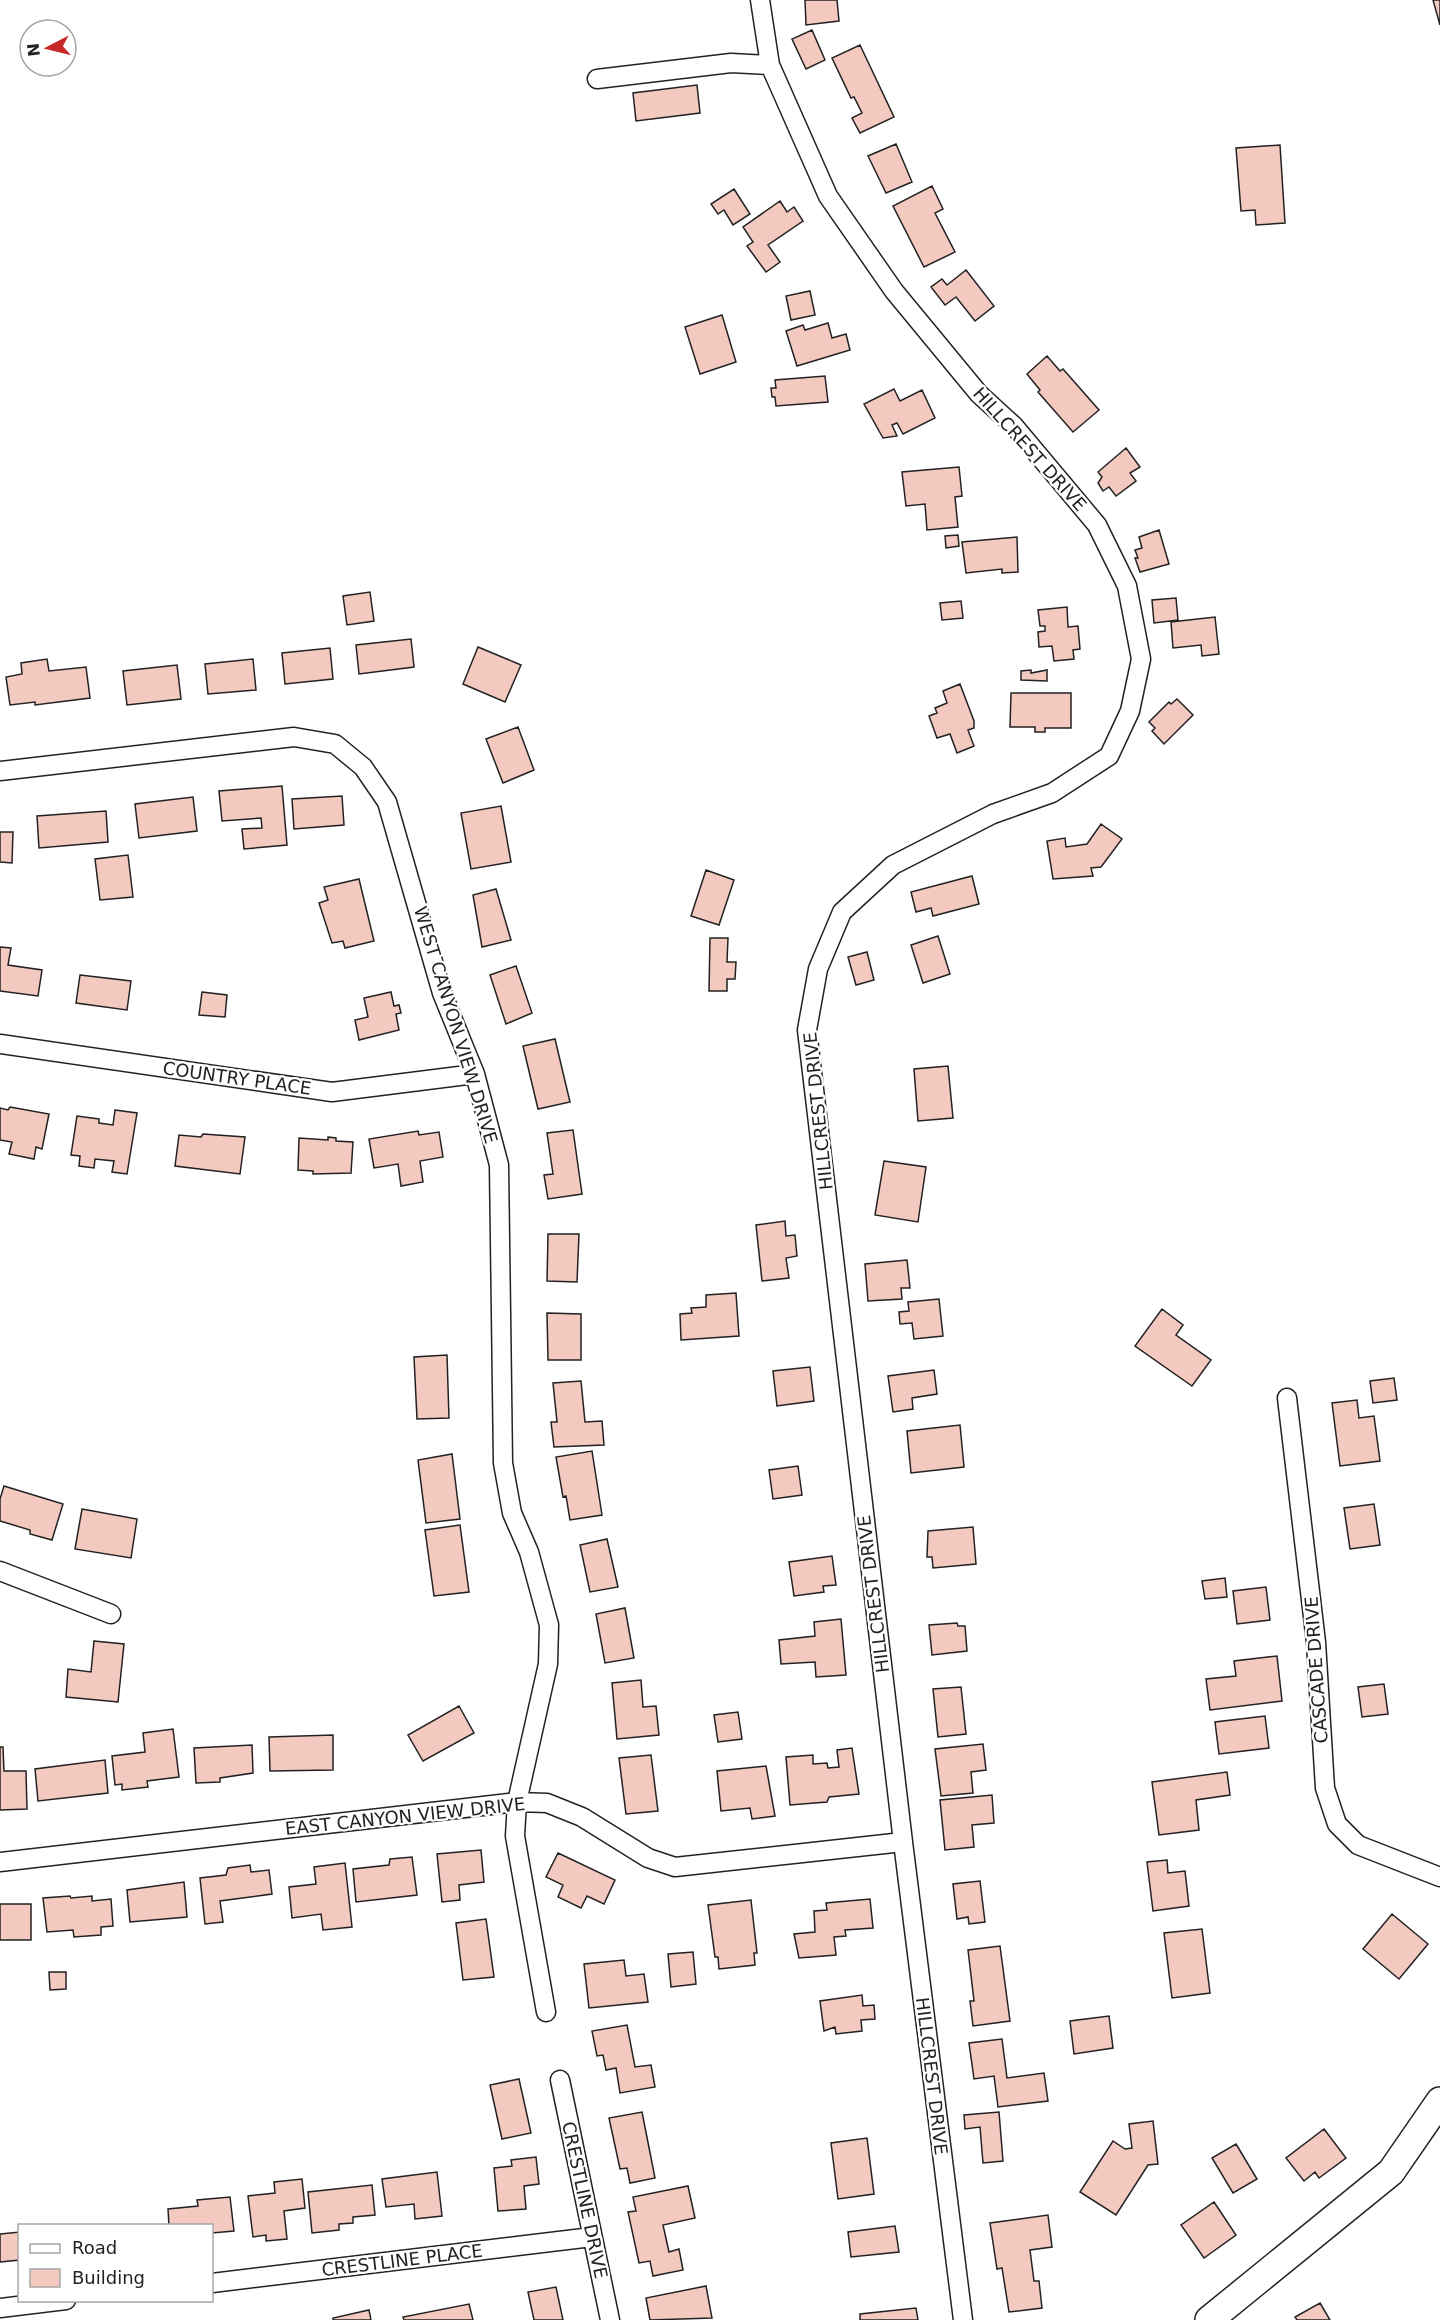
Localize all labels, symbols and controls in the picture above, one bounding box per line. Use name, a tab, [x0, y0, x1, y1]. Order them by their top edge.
north arrow	[18, 18, 78, 78]
text: N	[23, 42, 44, 58]
street label: HILLCREST DRIVE	[969, 383, 1091, 515]
street label: WEST CANYON VIEW DRIVE	[410, 904, 502, 1146]
street label: HILLCREST DRIVE	[799, 1031, 837, 1191]
street label: COUNTRY PLACE	[161, 1057, 313, 1099]
street label: HILLCREST DRIVE	[853, 1514, 893, 1674]
street label: CASCADE DRIVE	[1300, 1596, 1332, 1744]
street label: EAST CANYON VIEW DRIVE	[284, 1793, 526, 1839]
street label: HILLCREST DRIVE	[912, 1996, 952, 2156]
street label: CRESTLINE DRIVE	[558, 2119, 612, 2281]
legend	[18, 2224, 213, 2302]
text: Road	[72, 2237, 117, 2258]
street label: CRESTLINE PLACE	[320, 2240, 484, 2280]
text: Building	[72, 2267, 145, 2288]

